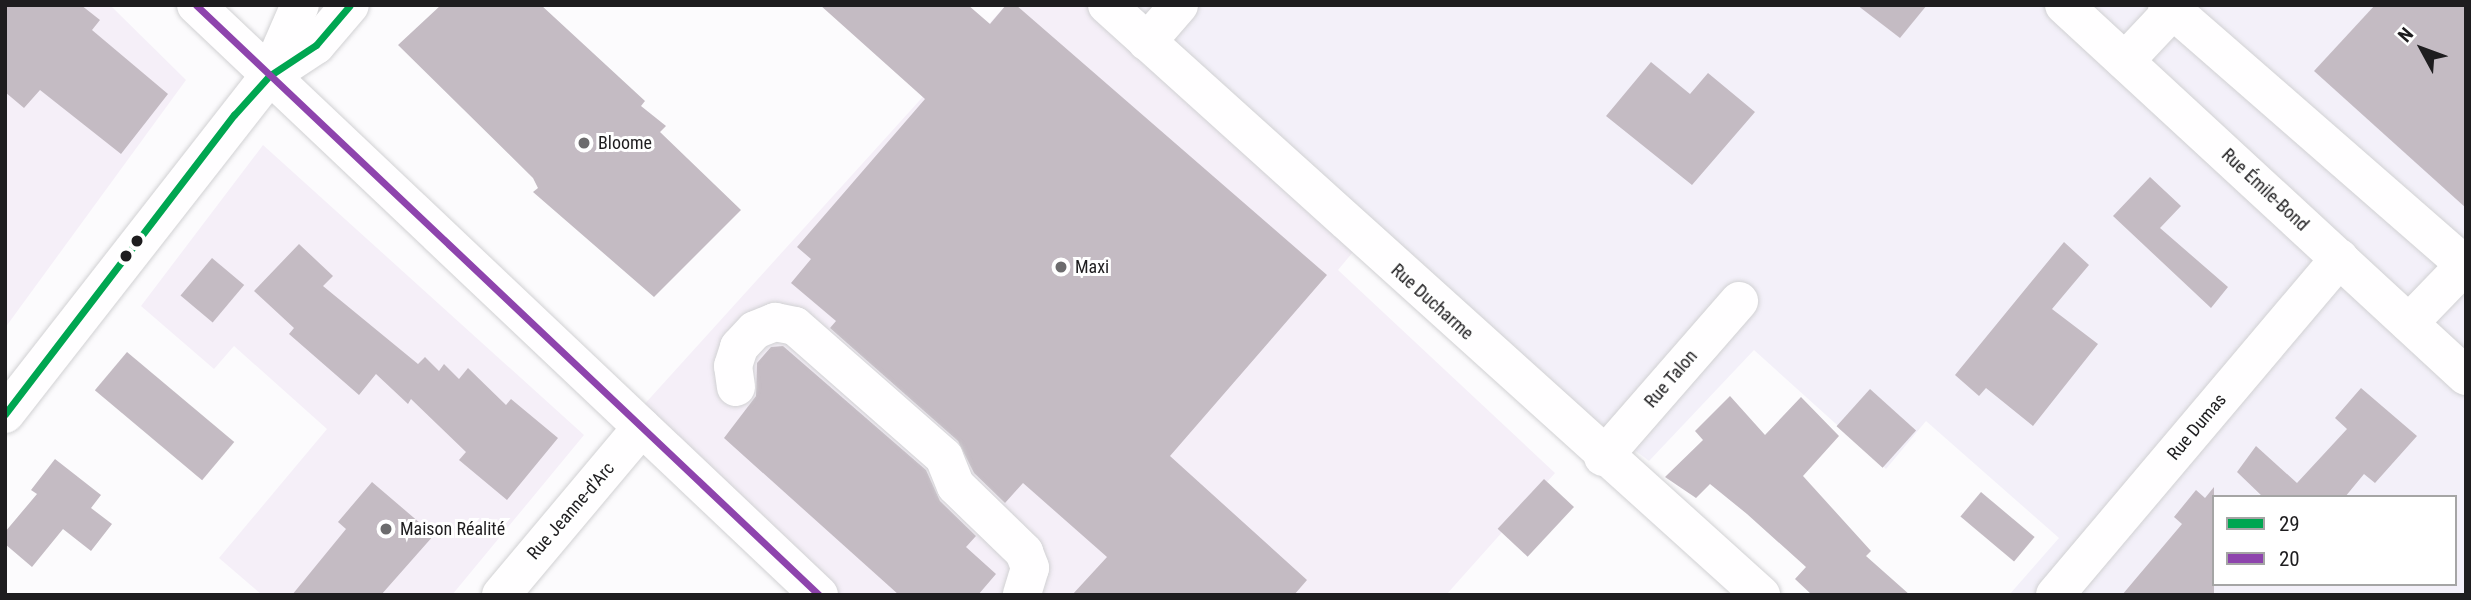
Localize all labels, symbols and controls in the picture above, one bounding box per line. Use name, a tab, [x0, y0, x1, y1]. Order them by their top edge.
north arrow	[2387, 14, 2457, 84]
text: N	[2393, 23, 2418, 47]
place label: Bloome	[598, 132, 652, 154]
marker: Bloome	[576, 135, 592, 151]
street label: Rue Émile-Bond	[2217, 144, 2313, 236]
unlabelled marker	[130, 234, 144, 248]
unlabelled marker	[119, 249, 133, 263]
place label: Maxi	[1075, 256, 1109, 278]
marker: Maxi	[1053, 259, 1069, 275]
street label: Rue Ducharme	[1387, 260, 1477, 344]
street label: Rue Talon	[1640, 346, 1702, 412]
street label: Rue Dumas	[2163, 389, 2231, 465]
street label: Rue Jeanne-d'Arc	[523, 458, 619, 564]
legend	[2212, 495, 2457, 586]
text: 29	[2279, 512, 2300, 536]
place label: Maison Réalité	[400, 518, 505, 540]
marker: Maison Réalité	[378, 521, 394, 537]
text: 20	[2279, 547, 2300, 571]

